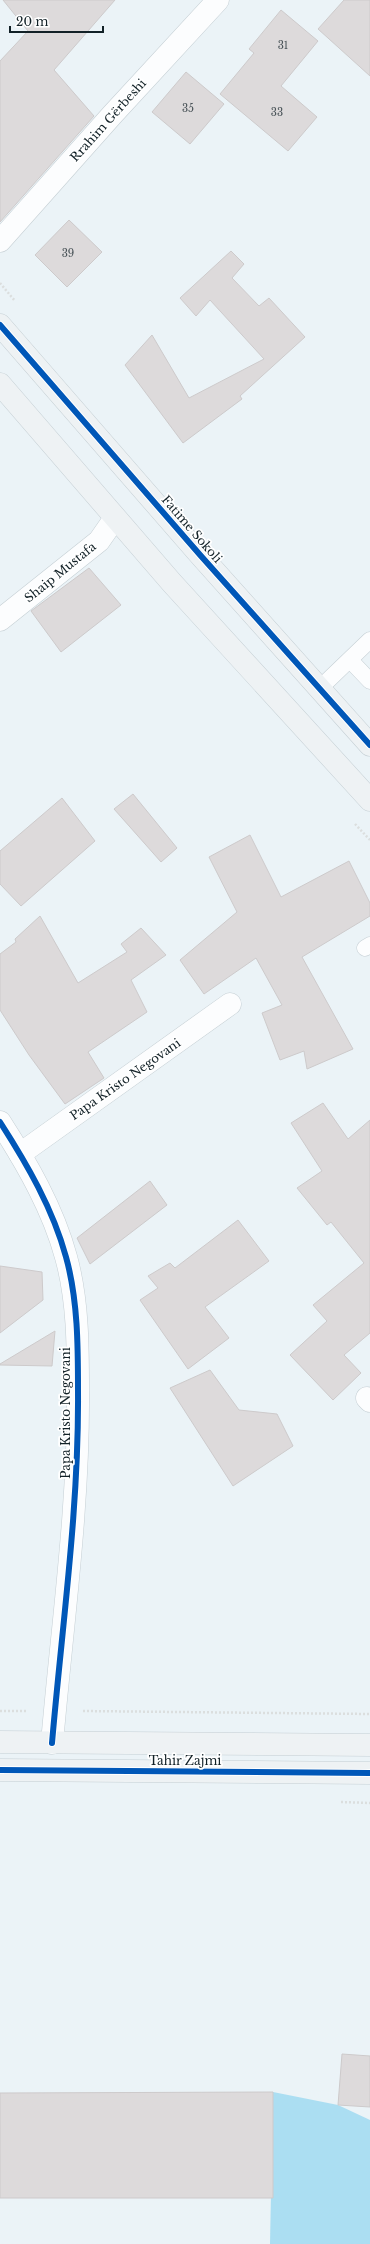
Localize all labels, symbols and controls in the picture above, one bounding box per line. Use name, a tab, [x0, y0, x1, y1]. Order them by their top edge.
scale bar	[10, 8, 103, 34]
text: 20 m	[16, 14, 48, 29]
house number: 31	[278, 39, 288, 52]
street label: Rrahim Gërbeshi	[67, 76, 149, 164]
house number: 35	[182, 102, 194, 115]
house number: 33	[271, 106, 283, 119]
house number: 39	[62, 247, 74, 260]
street label: Fatime Sokoli	[159, 492, 225, 566]
street label: Shaip Mustafa	[21, 538, 99, 605]
street label: Papa Kristo Negovani	[67, 1035, 183, 1123]
street label: Papa Kristo Negovani	[58, 1347, 73, 1479]
street label: Tahir Zajmi	[149, 1753, 221, 1768]

